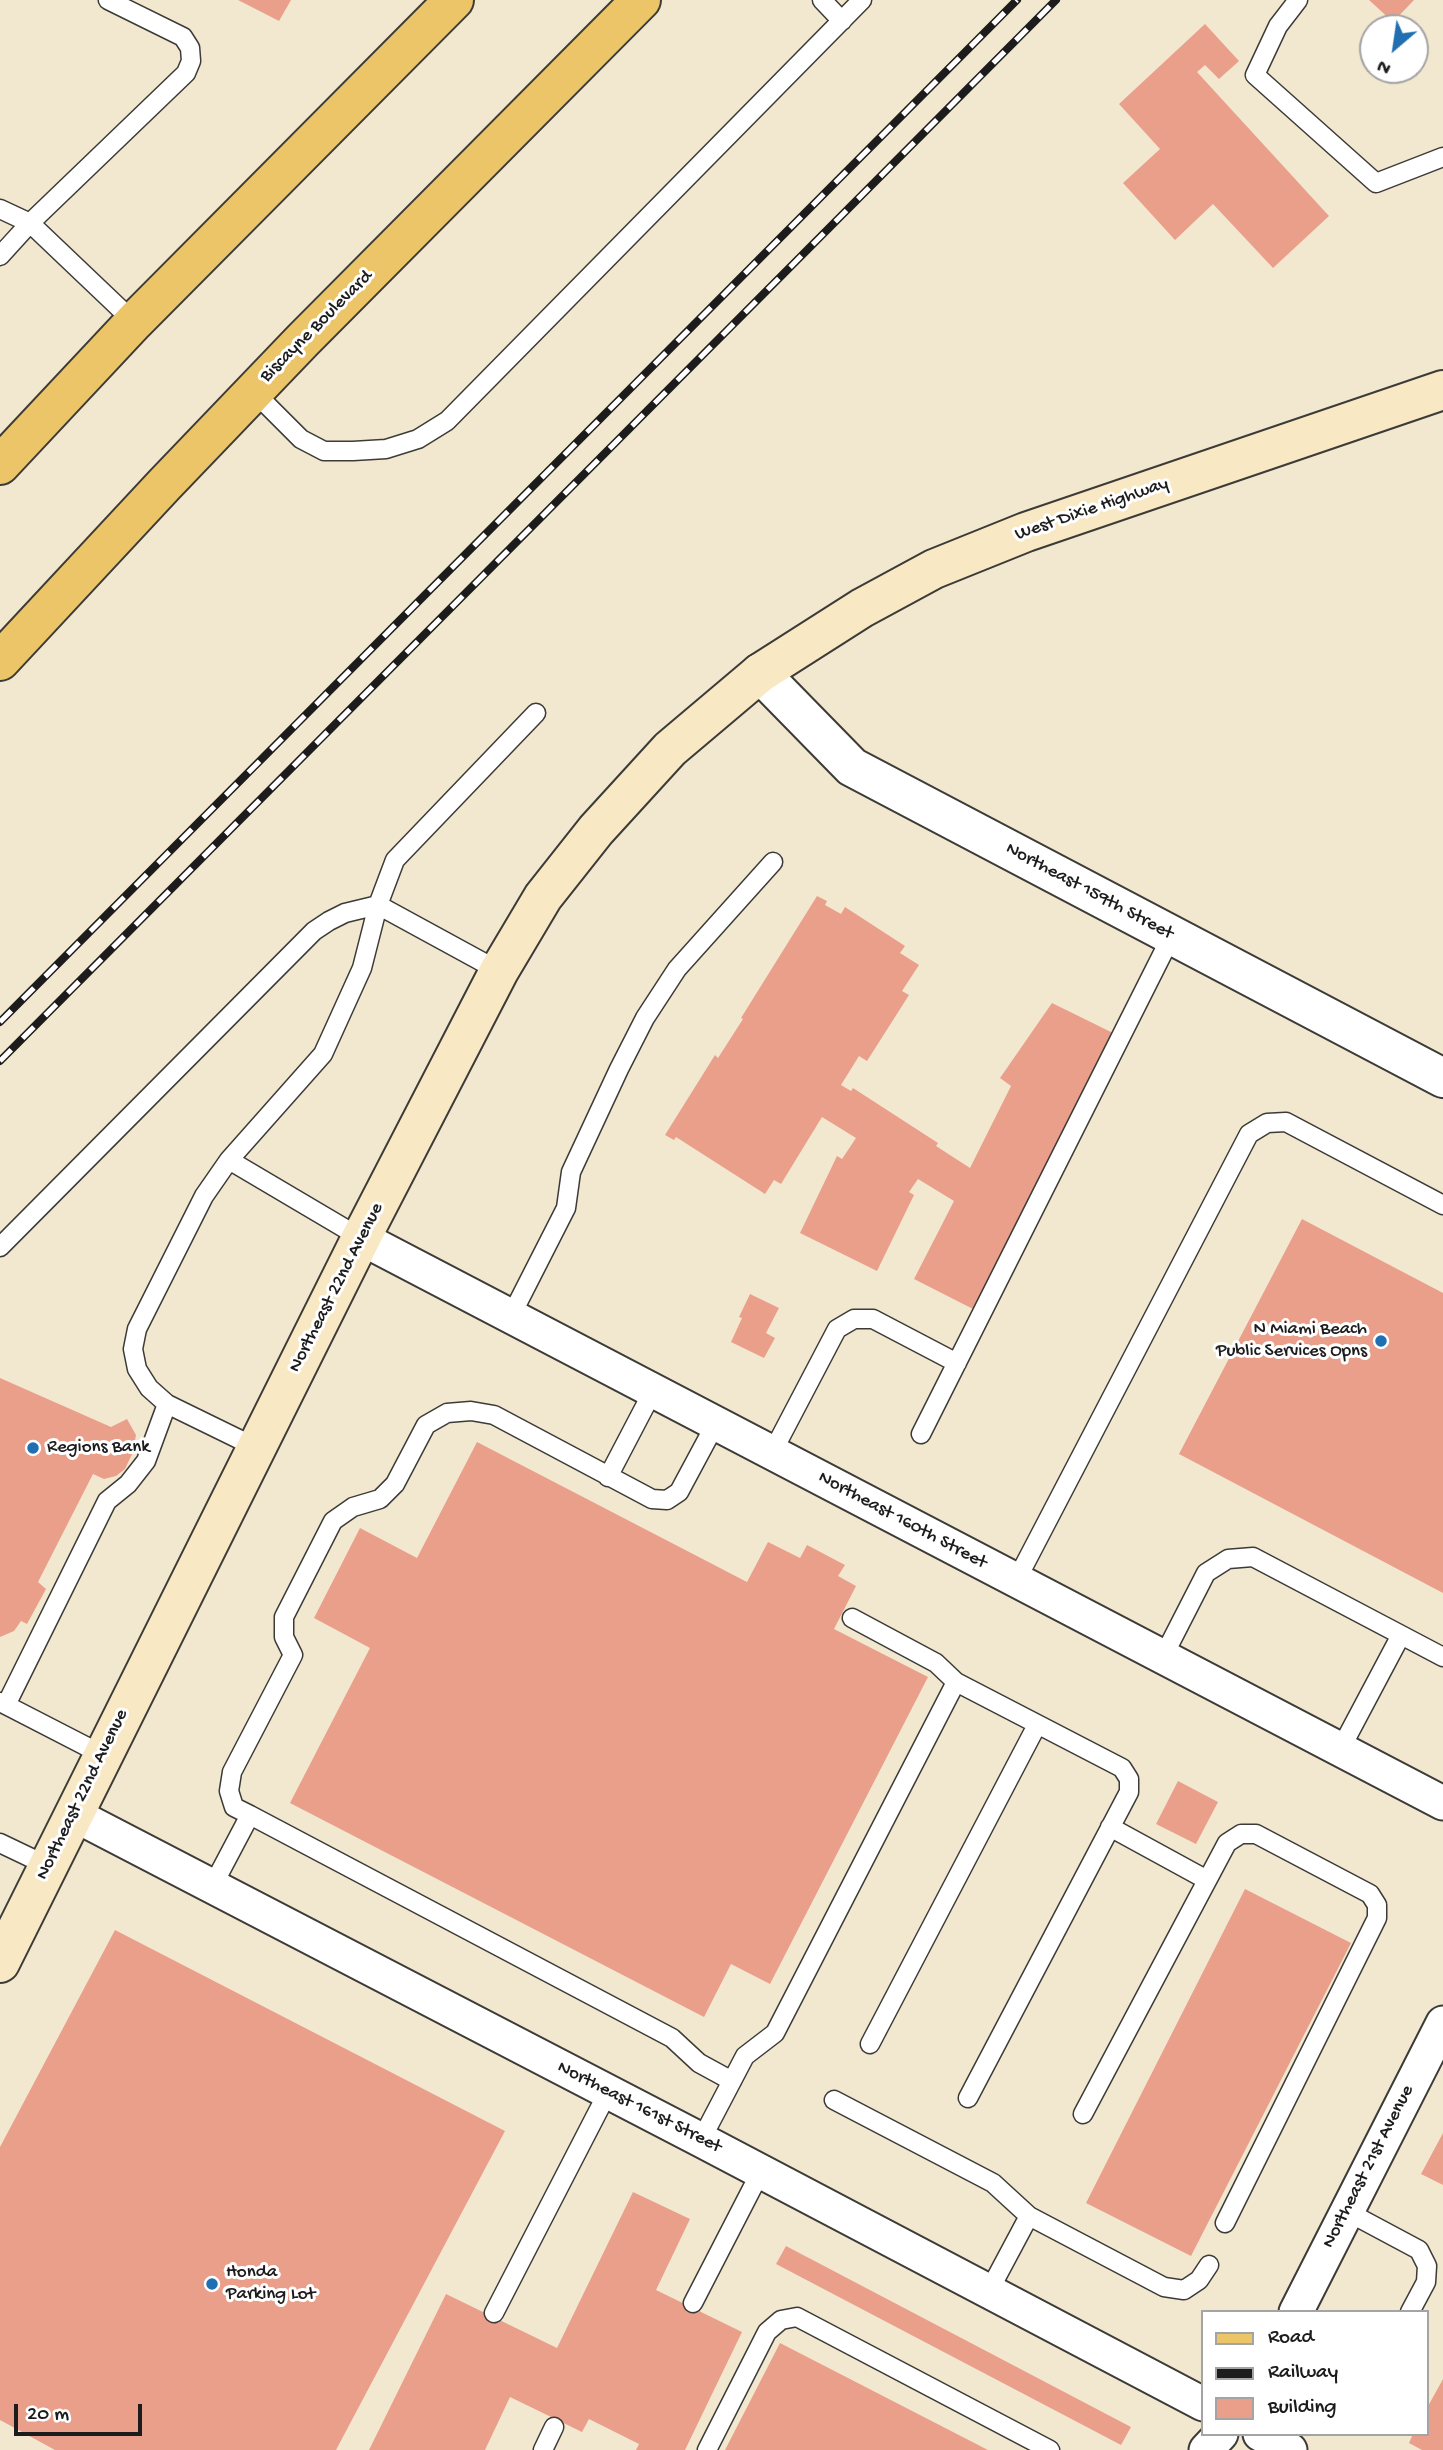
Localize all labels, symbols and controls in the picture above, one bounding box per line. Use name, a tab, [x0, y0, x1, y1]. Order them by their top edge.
north arrow	[1359, 14, 1429, 84]
text: N	[1374, 53, 1396, 79]
street label: Biscayne Boulevard	[256, 266, 378, 388]
street label: West Dixie Highway	[1012, 473, 1172, 547]
street label: Northeast 159th Street	[1001, 838, 1177, 946]
street label: Northeast 22nd Avenue	[284, 1200, 390, 1376]
place label: N Miami Beach Public Services Opns	[1216, 1319, 1367, 1363]
marker: N Miami Beach Public Services Opns	[1373, 1333, 1389, 1349]
place label: Regions Bank	[47, 1437, 150, 1459]
marker: Regions Bank	[25, 1440, 41, 1456]
street label: Northeast 160th Street	[814, 1467, 990, 1575]
street label: Northeast 22nd Avenue	[32, 1706, 134, 1884]
street label: Northeast 161st Street	[553, 2057, 725, 2159]
street label: Northeast 21st Avenue	[1318, 2082, 1420, 2252]
place label: Honda Parking Lot	[226, 2262, 315, 2306]
marker: Honda Parking Lot	[204, 2276, 220, 2292]
legend	[1202, 2310, 1429, 2436]
text: Road	[1268, 2326, 1314, 2351]
text: Railway	[1268, 2361, 1338, 2386]
scale bar	[18, 2390, 145, 2434]
text: Building	[1268, 2396, 1337, 2421]
text: 20 m	[27, 2403, 69, 2428]

